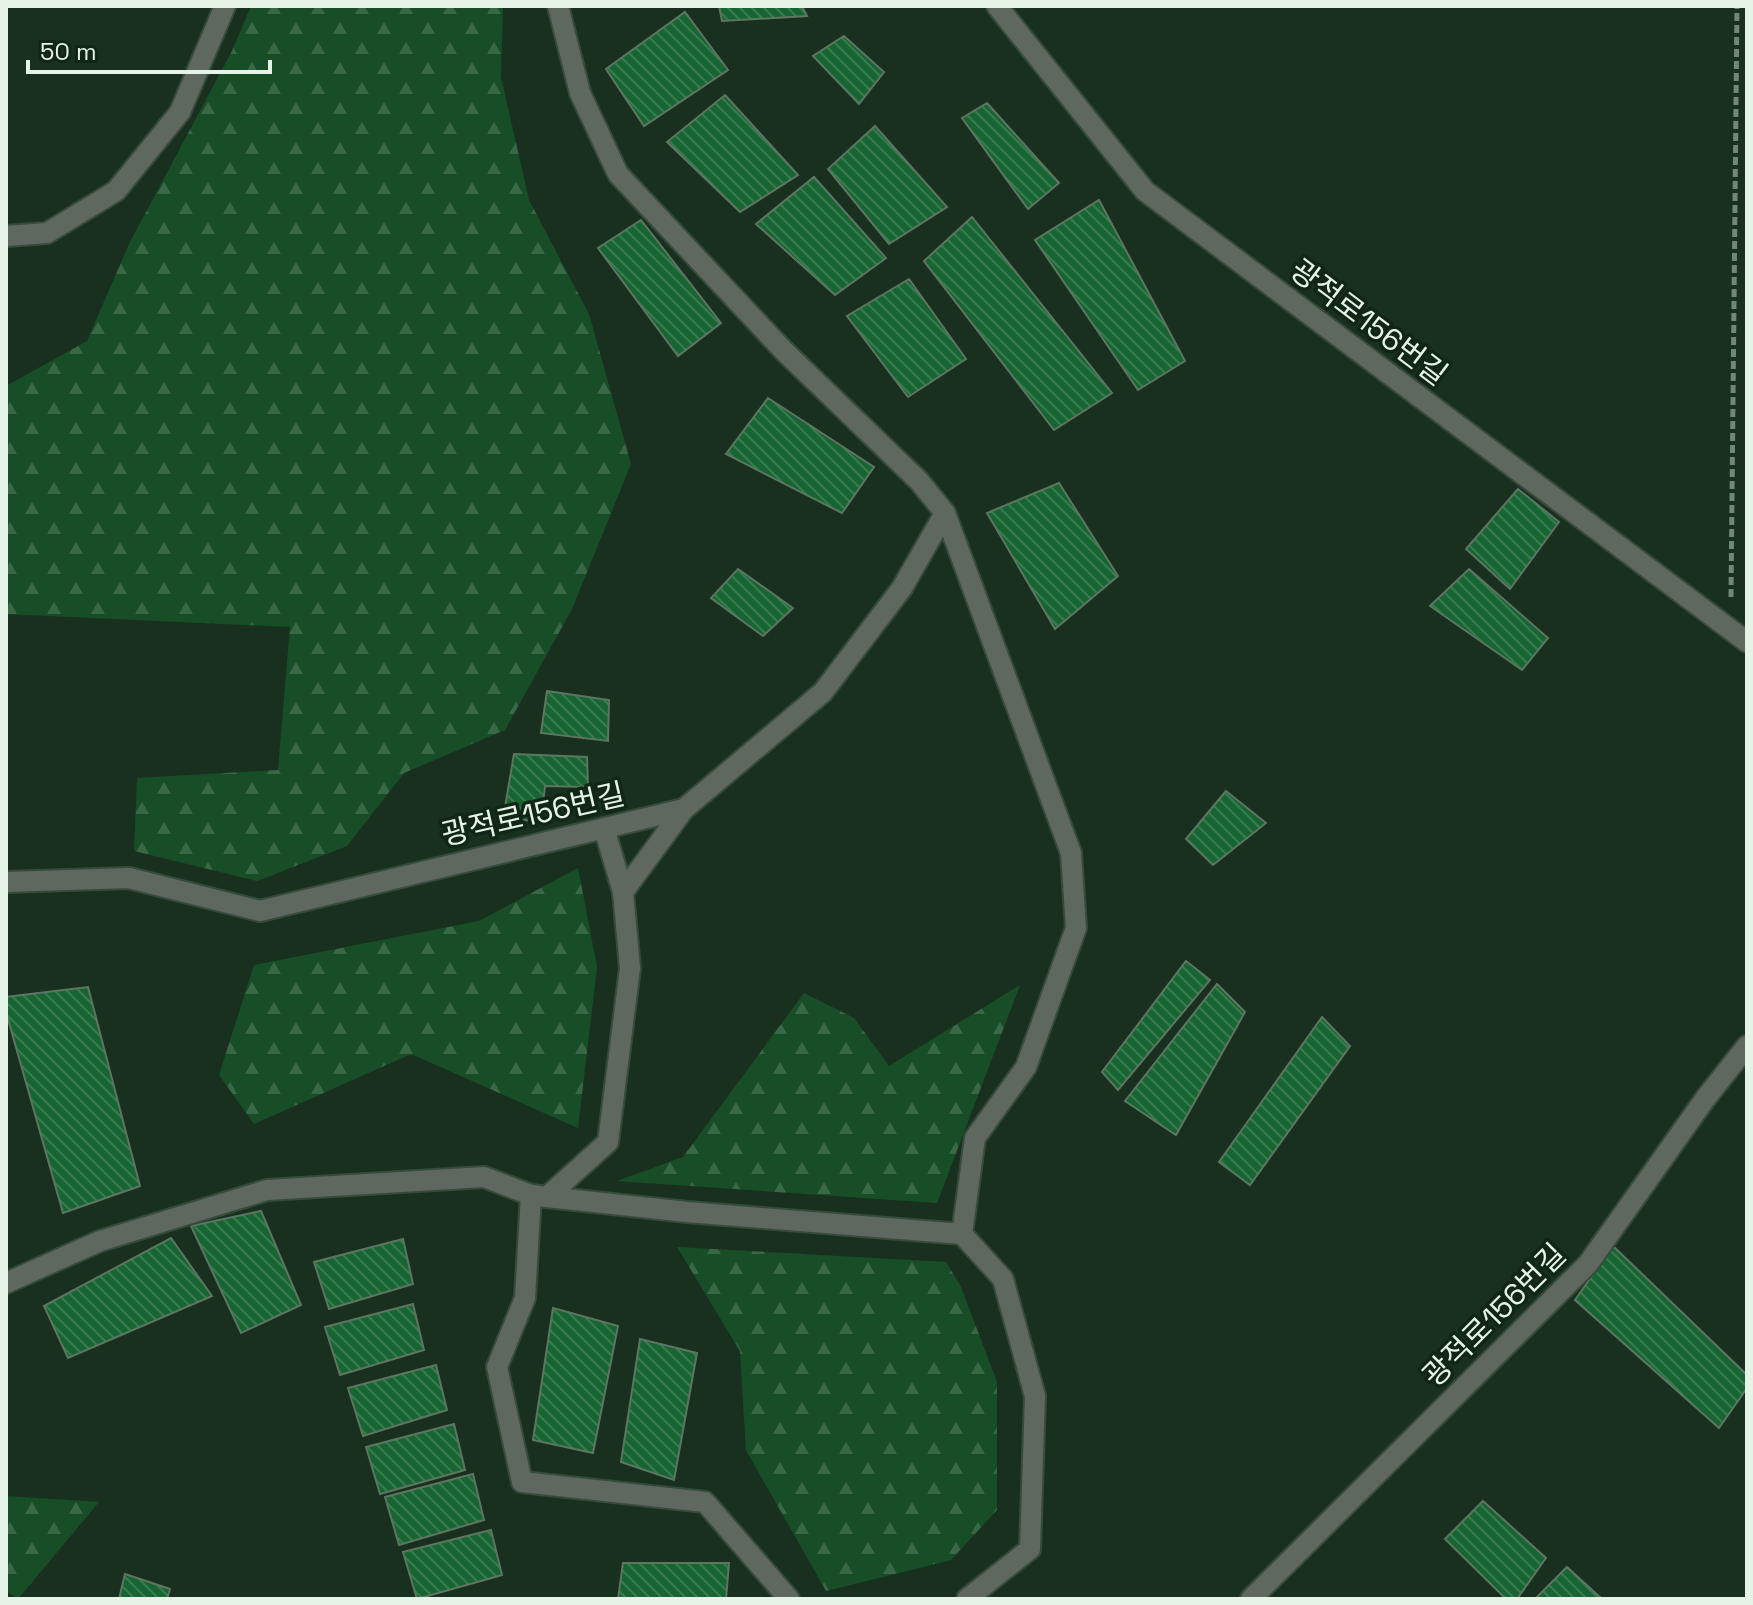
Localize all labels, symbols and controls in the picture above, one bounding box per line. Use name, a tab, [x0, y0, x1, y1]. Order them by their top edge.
scale bar	[28, 24, 270, 74]
text: 50 m	[40, 36, 97, 67]
street label: 광적로156번길	[1283, 250, 1455, 394]
street label: 광적로156번길	[438, 774, 628, 854]
street label: 광적로156번길	[1414, 1235, 1574, 1395]

